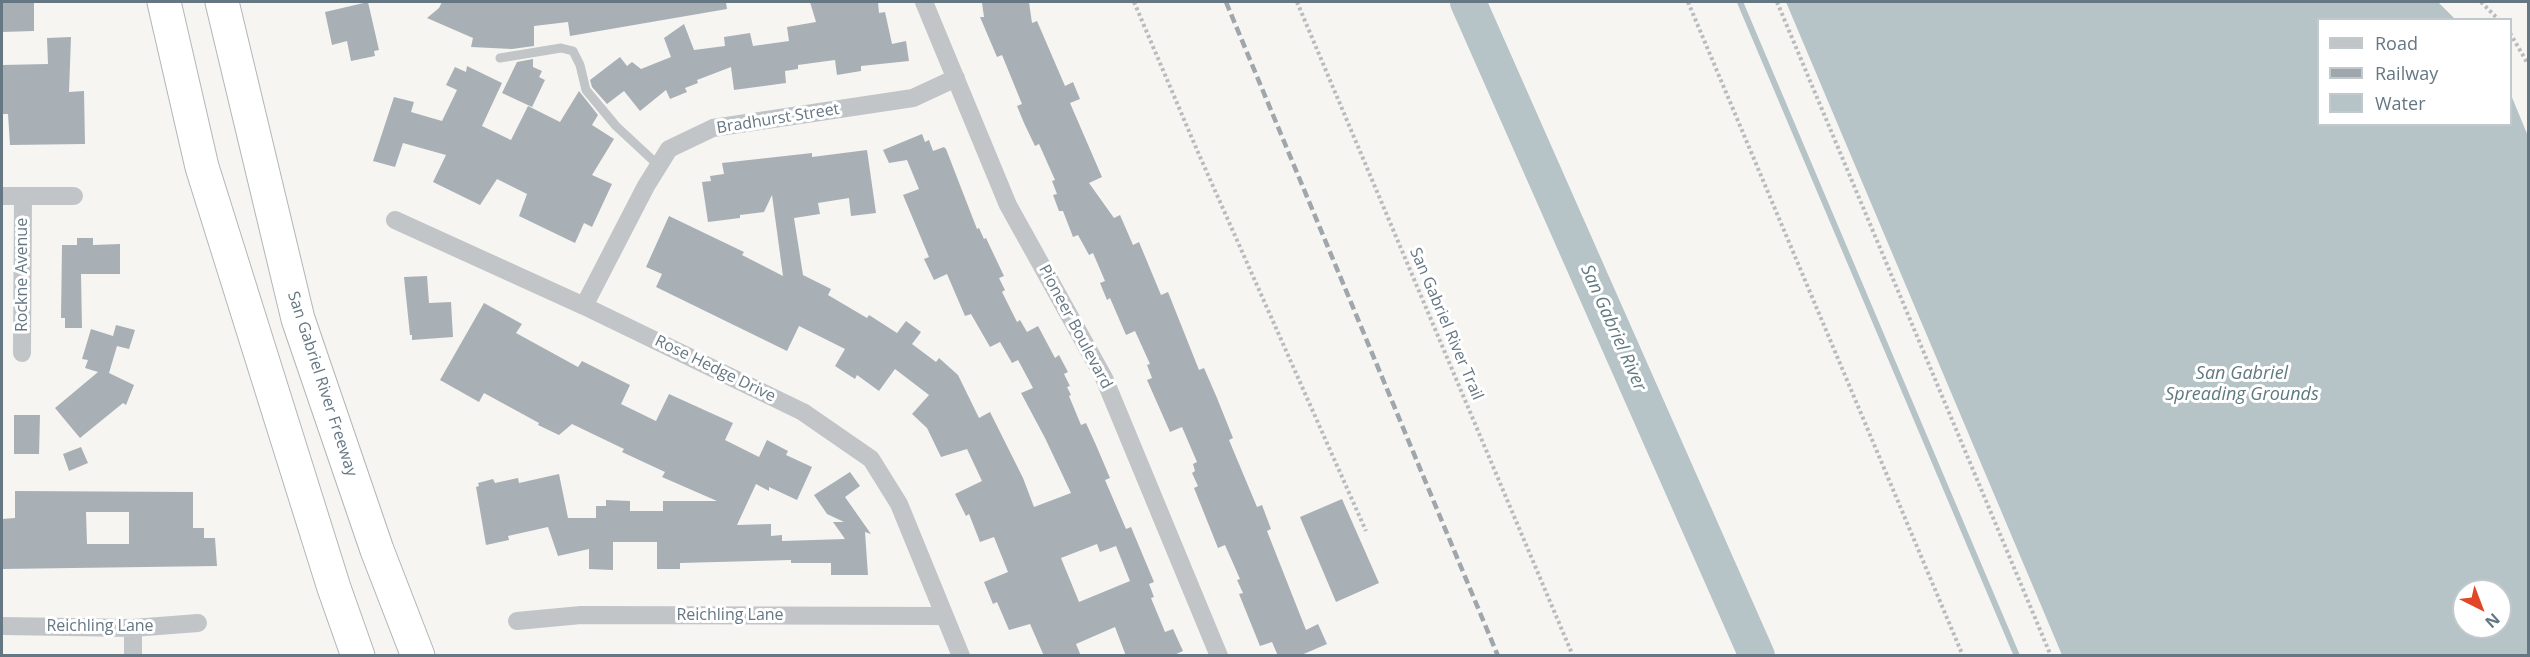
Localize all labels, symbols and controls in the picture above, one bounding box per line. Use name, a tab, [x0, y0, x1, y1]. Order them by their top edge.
legend	[2317, 18, 2512, 126]
text: Road	[2375, 31, 2418, 55]
text: Railway	[2375, 61, 2438, 85]
text: Water	[2375, 91, 2426, 115]
street label: Bradhurst Street	[715, 100, 841, 138]
street label: Rockne Avenue	[12, 218, 32, 332]
street label: San Gabriel River Trail	[1405, 245, 1487, 403]
water label: San Gabriel River	[1575, 261, 1651, 395]
street label: Pioneer Boulevard	[1034, 262, 1116, 392]
street label: San Gabriel River Freeway	[283, 289, 361, 479]
street label: Rose Hedge Drive	[652, 331, 778, 407]
water label: San Gabriel Spreading Grounds	[2165, 363, 2319, 406]
north arrow	[2452, 579, 2512, 639]
street label: Reichling Lane	[676, 605, 784, 625]
text: N	[2481, 608, 2505, 633]
street label: Reichling Lane	[46, 616, 154, 636]

